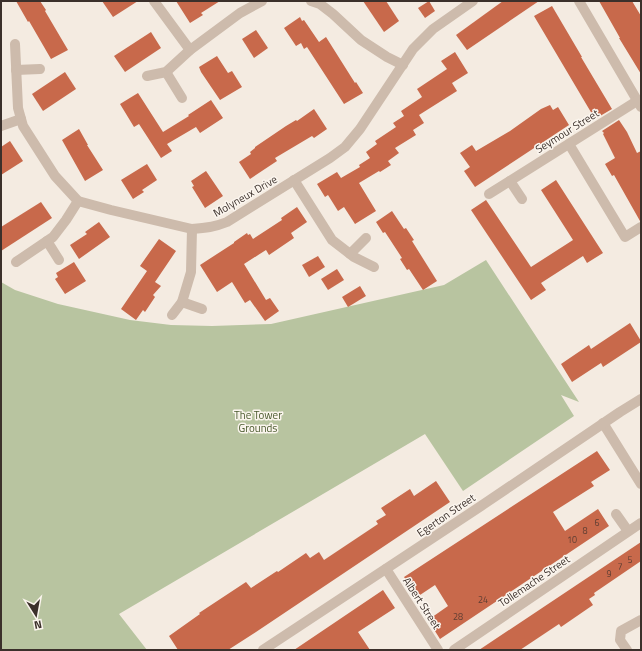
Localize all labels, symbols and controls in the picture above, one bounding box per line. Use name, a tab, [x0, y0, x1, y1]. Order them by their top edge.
street label: Seymour Street	[532, 105, 602, 157]
street label: Molyneux Drive	[210, 171, 280, 221]
park label: The Tower Grounds	[234, 407, 282, 436]
street label: Egerton Street	[414, 489, 478, 540]
house number: 6	[594, 516, 600, 529]
house number: 8	[582, 524, 588, 537]
house number: 10	[567, 533, 577, 546]
street label: Tollemache Street	[495, 551, 573, 611]
house number: 5	[627, 553, 633, 566]
house number: 7	[617, 560, 623, 573]
house number: 9	[606, 567, 612, 580]
street label: Albert Street	[399, 574, 445, 632]
house number: 24	[478, 593, 488, 606]
north arrow	[16, 595, 56, 635]
house number: 28	[453, 610, 463, 623]
text: N	[33, 616, 43, 633]

